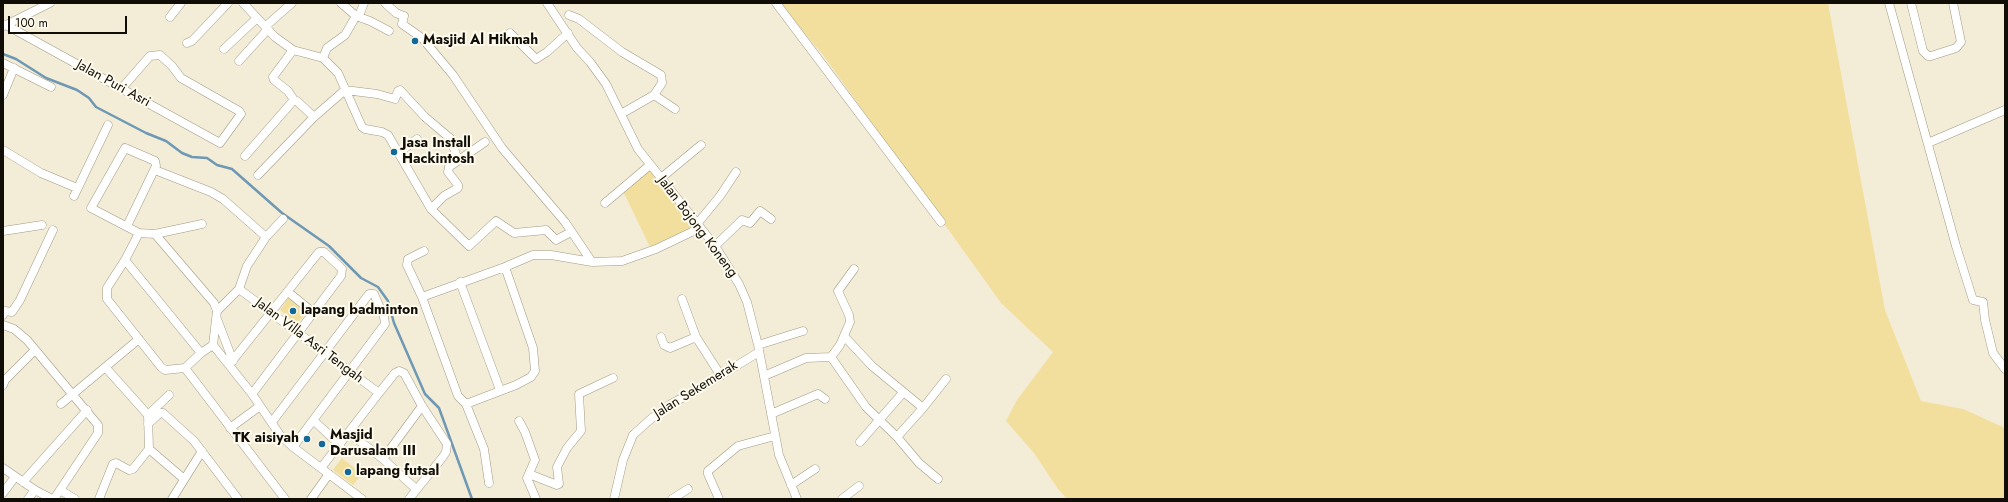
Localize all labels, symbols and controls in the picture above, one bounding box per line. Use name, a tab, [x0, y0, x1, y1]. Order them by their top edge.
scale bar	[10, 8, 129, 34]
text: 100 m	[15, 14, 48, 32]
place label: Masjid Al Hikmah	[423, 33, 538, 49]
marker: Masjid Al Hikmah	[410, 36, 420, 46]
street label: Jalan Puri Asri	[73, 57, 153, 111]
place label: Jasa Install Hackintosh	[402, 136, 475, 168]
marker: Jasa Install Hackintosh	[389, 147, 399, 157]
street label: Jalan Bojong Koneng	[653, 173, 741, 281]
street label: Jalan Villa Asri Tengah	[252, 295, 366, 387]
place label: lapang badminton	[301, 303, 418, 319]
marker: lapang badminton	[288, 306, 298, 316]
street label: Jalan Sekemerak	[651, 358, 741, 422]
place label: Masjid Darusalam III	[330, 428, 416, 460]
place label: TK aisiyah	[233, 431, 299, 447]
marker: TK aisiyah	[302, 434, 312, 444]
marker: Masjid Darusalam III	[317, 439, 327, 449]
place label: lapang futsal	[356, 464, 439, 480]
marker: lapang futsal	[343, 467, 353, 477]

